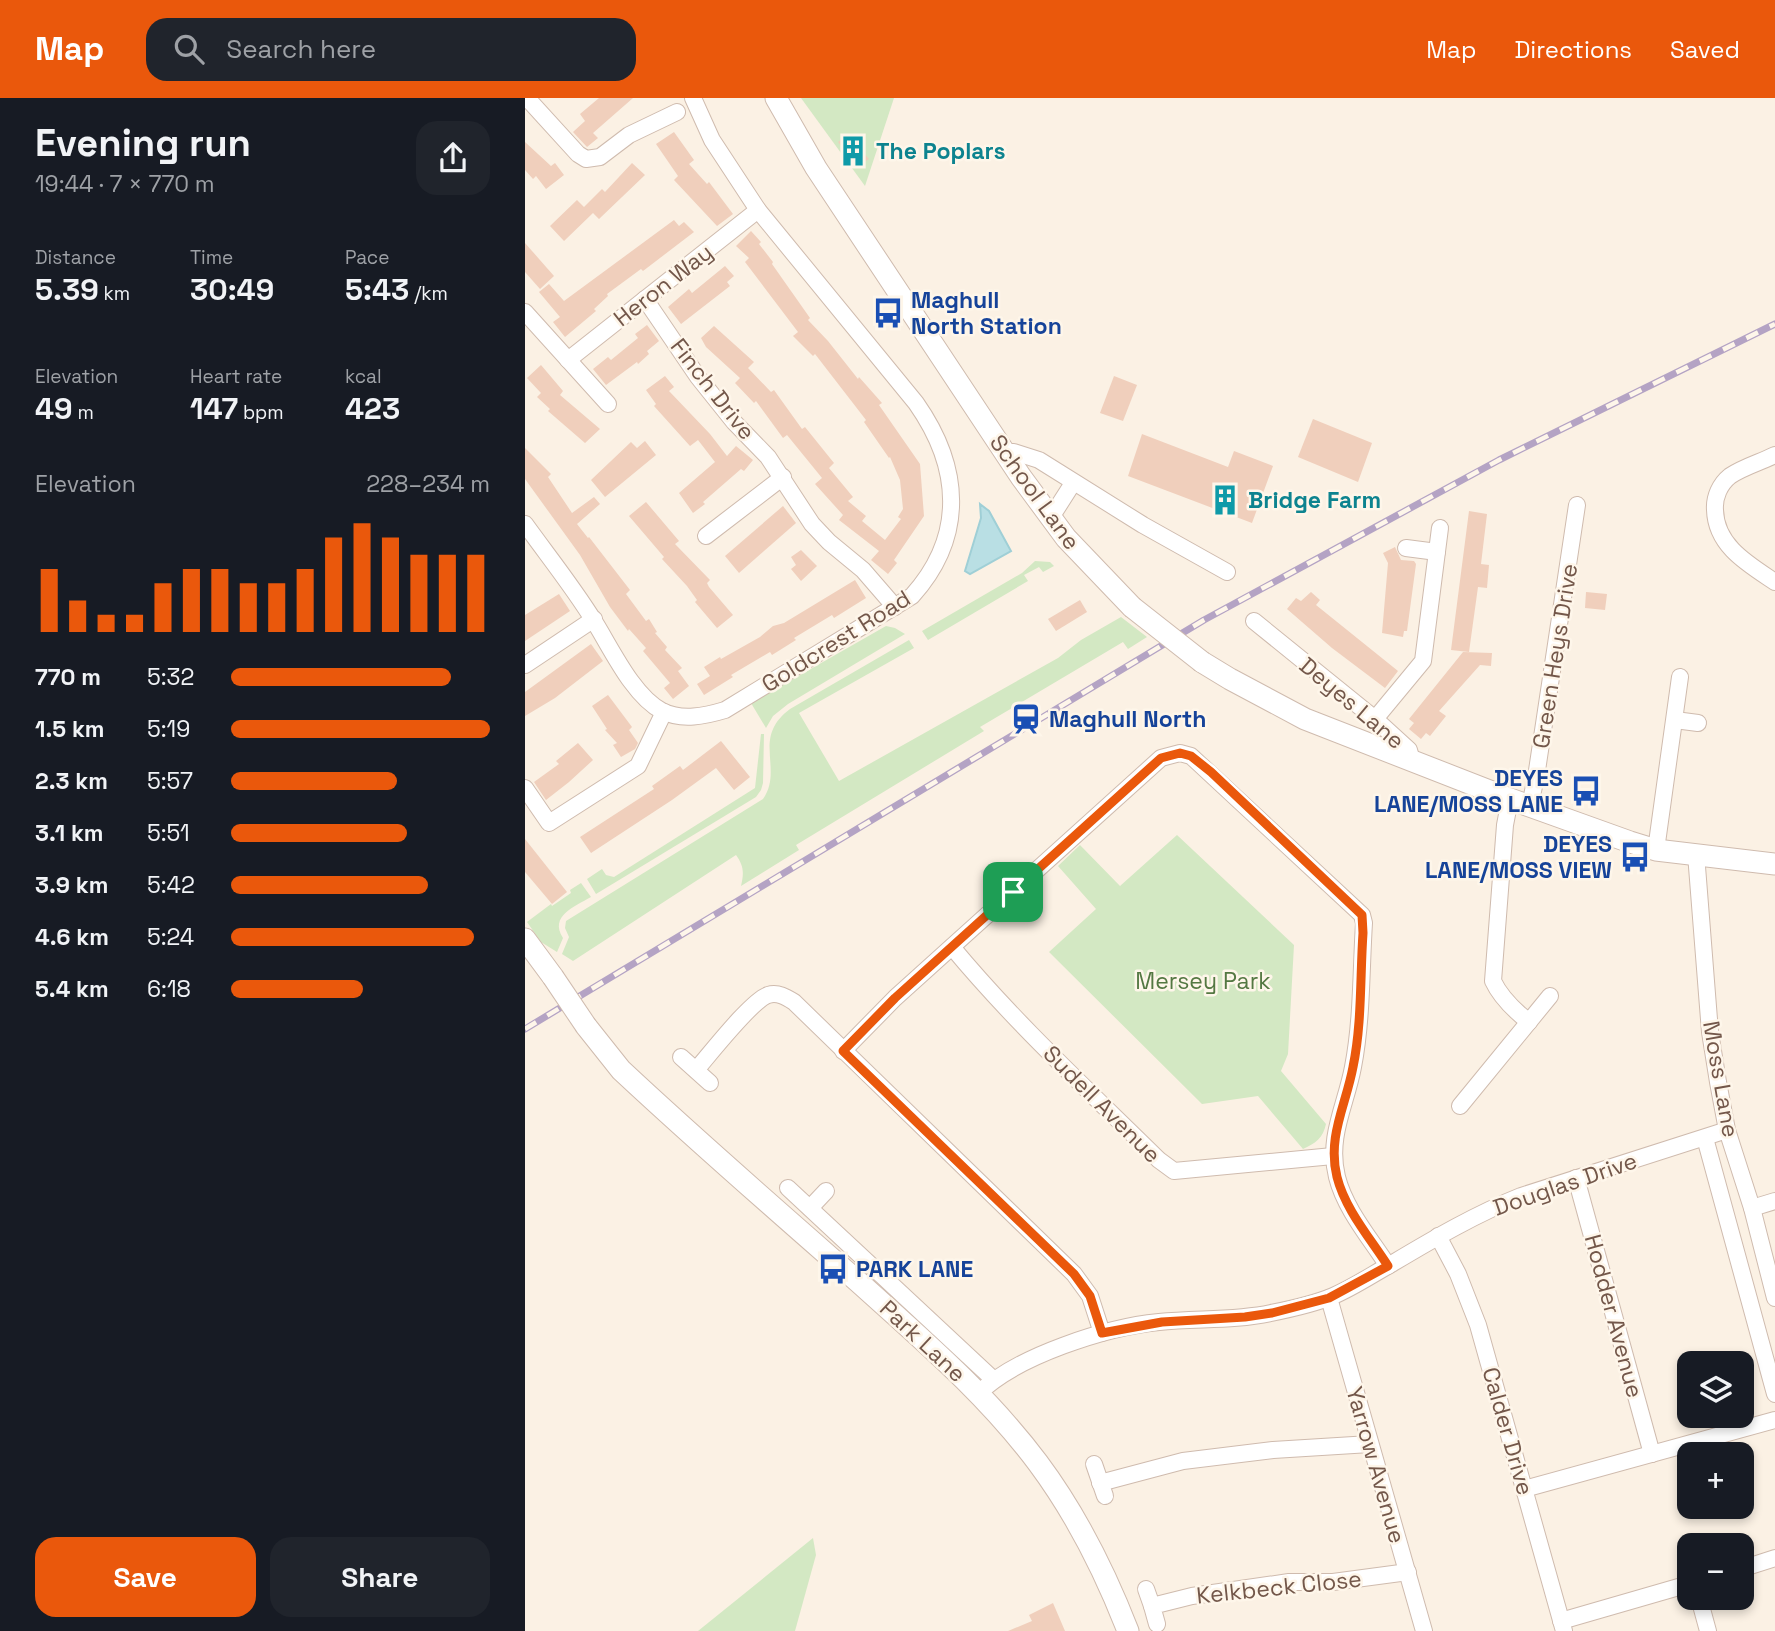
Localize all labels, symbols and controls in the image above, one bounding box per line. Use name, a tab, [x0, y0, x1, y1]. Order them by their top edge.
search box	[146, 18, 636, 81]
text: Map	[35, 28, 104, 70]
icon: search	[170, 30, 208, 68]
text: Search here	[226, 32, 376, 66]
text: Map	[1426, 34, 1476, 65]
text: Directions	[1514, 34, 1632, 65]
text: Saved	[1670, 34, 1740, 65]
text: Evening run	[35, 119, 251, 167]
button: share	[416, 121, 490, 195]
building icon: The Poplars	[836, 134, 870, 168]
place label: The Poplars	[876, 136, 1005, 166]
text: 19:44 · 7 × 770 m	[35, 169, 215, 199]
street label: Heron Way	[607, 237, 719, 333]
text: Distance	[35, 245, 116, 270]
text: Time	[190, 245, 233, 270]
text: Pace	[345, 245, 389, 270]
text: 5.39	[35, 270, 99, 309]
text: 30:49	[190, 270, 274, 309]
text: 5:43	[345, 270, 409, 309]
text: km	[99, 281, 130, 306]
text: /km	[409, 281, 448, 306]
place label: Maghull North Station	[911, 285, 1062, 341]
bus stop icon: Maghull North Station	[871, 296, 905, 330]
street label: Finch Drive	[664, 332, 762, 446]
text: Elevation	[35, 364, 118, 389]
text: Heart rate	[190, 364, 282, 389]
text: kcal	[345, 364, 382, 389]
text: 49	[35, 389, 73, 428]
text: 147	[190, 389, 238, 428]
text: 423	[345, 389, 400, 428]
text: m	[73, 400, 94, 425]
text: bpm	[238, 400, 284, 425]
street label: School Lane	[983, 428, 1087, 556]
text: Elevation	[35, 469, 136, 499]
text: 228–234 m	[366, 469, 490, 499]
building icon: Bridge Farm	[1208, 483, 1242, 517]
place label: Bridge Farm	[1248, 485, 1381, 515]
street label: Green Heys Drive	[1526, 562, 1584, 750]
street label: Goldcrest Road	[756, 583, 916, 699]
street label: Deyes Lane	[1293, 650, 1411, 756]
text: 770 m	[35, 662, 101, 692]
text: 5:32	[147, 662, 194, 692]
station icon: Maghull North	[1009, 702, 1043, 736]
place label: Maghull North	[1049, 704, 1207, 734]
text: 1.5 km	[35, 714, 105, 744]
text: 5:19	[147, 714, 190, 744]
place label: DEYES LANE/MOSS LANE	[1374, 763, 1563, 819]
text: 2.3 km	[35, 766, 108, 796]
text: 5:57	[147, 766, 193, 796]
bus stop icon: DEYES LANE/MOSS LANE	[1569, 774, 1603, 808]
text: 3.1 km	[35, 818, 104, 848]
text: 5:51	[147, 818, 190, 848]
place label: DEYES LANE/MOSS VIEW	[1425, 829, 1612, 885]
bus stop icon: DEYES LANE/MOSS VIEW	[1618, 840, 1652, 874]
pin	[983, 862, 1043, 922]
text: 3.9 km	[35, 870, 108, 900]
text: 5:42	[147, 870, 195, 900]
icon: arrive	[994, 873, 1032, 911]
text: 4.6 km	[35, 922, 109, 952]
text: 5:24	[147, 922, 194, 952]
park label: Mersey Park	[1135, 966, 1271, 996]
text: 5.4 km	[35, 974, 109, 1004]
text: 6:18	[147, 974, 191, 1004]
street label: Moss Lane	[1696, 1018, 1746, 1140]
street label: Sudell Avenue	[1037, 1039, 1167, 1169]
street label: Douglas Drive	[1489, 1145, 1641, 1223]
street label: Hodder Avenue	[1578, 1231, 1650, 1401]
bus stop icon: PARK LANE	[816, 1252, 850, 1286]
place label: PARK LANE	[856, 1254, 973, 1284]
street label: Park Lane	[874, 1293, 972, 1389]
map controls	[1677, 1351, 1754, 1610]
button: layers	[1677, 1351, 1754, 1428]
street label: Calder Drive	[1475, 1364, 1541, 1498]
street label: Yarrow Avenue	[1339, 1383, 1413, 1547]
button: +	[1677, 1442, 1754, 1519]
button: −	[1677, 1533, 1754, 1610]
button: Save	[35, 1537, 256, 1617]
button: Share	[270, 1537, 490, 1617]
street label: Kelkbeck Close	[1195, 1563, 1363, 1611]

